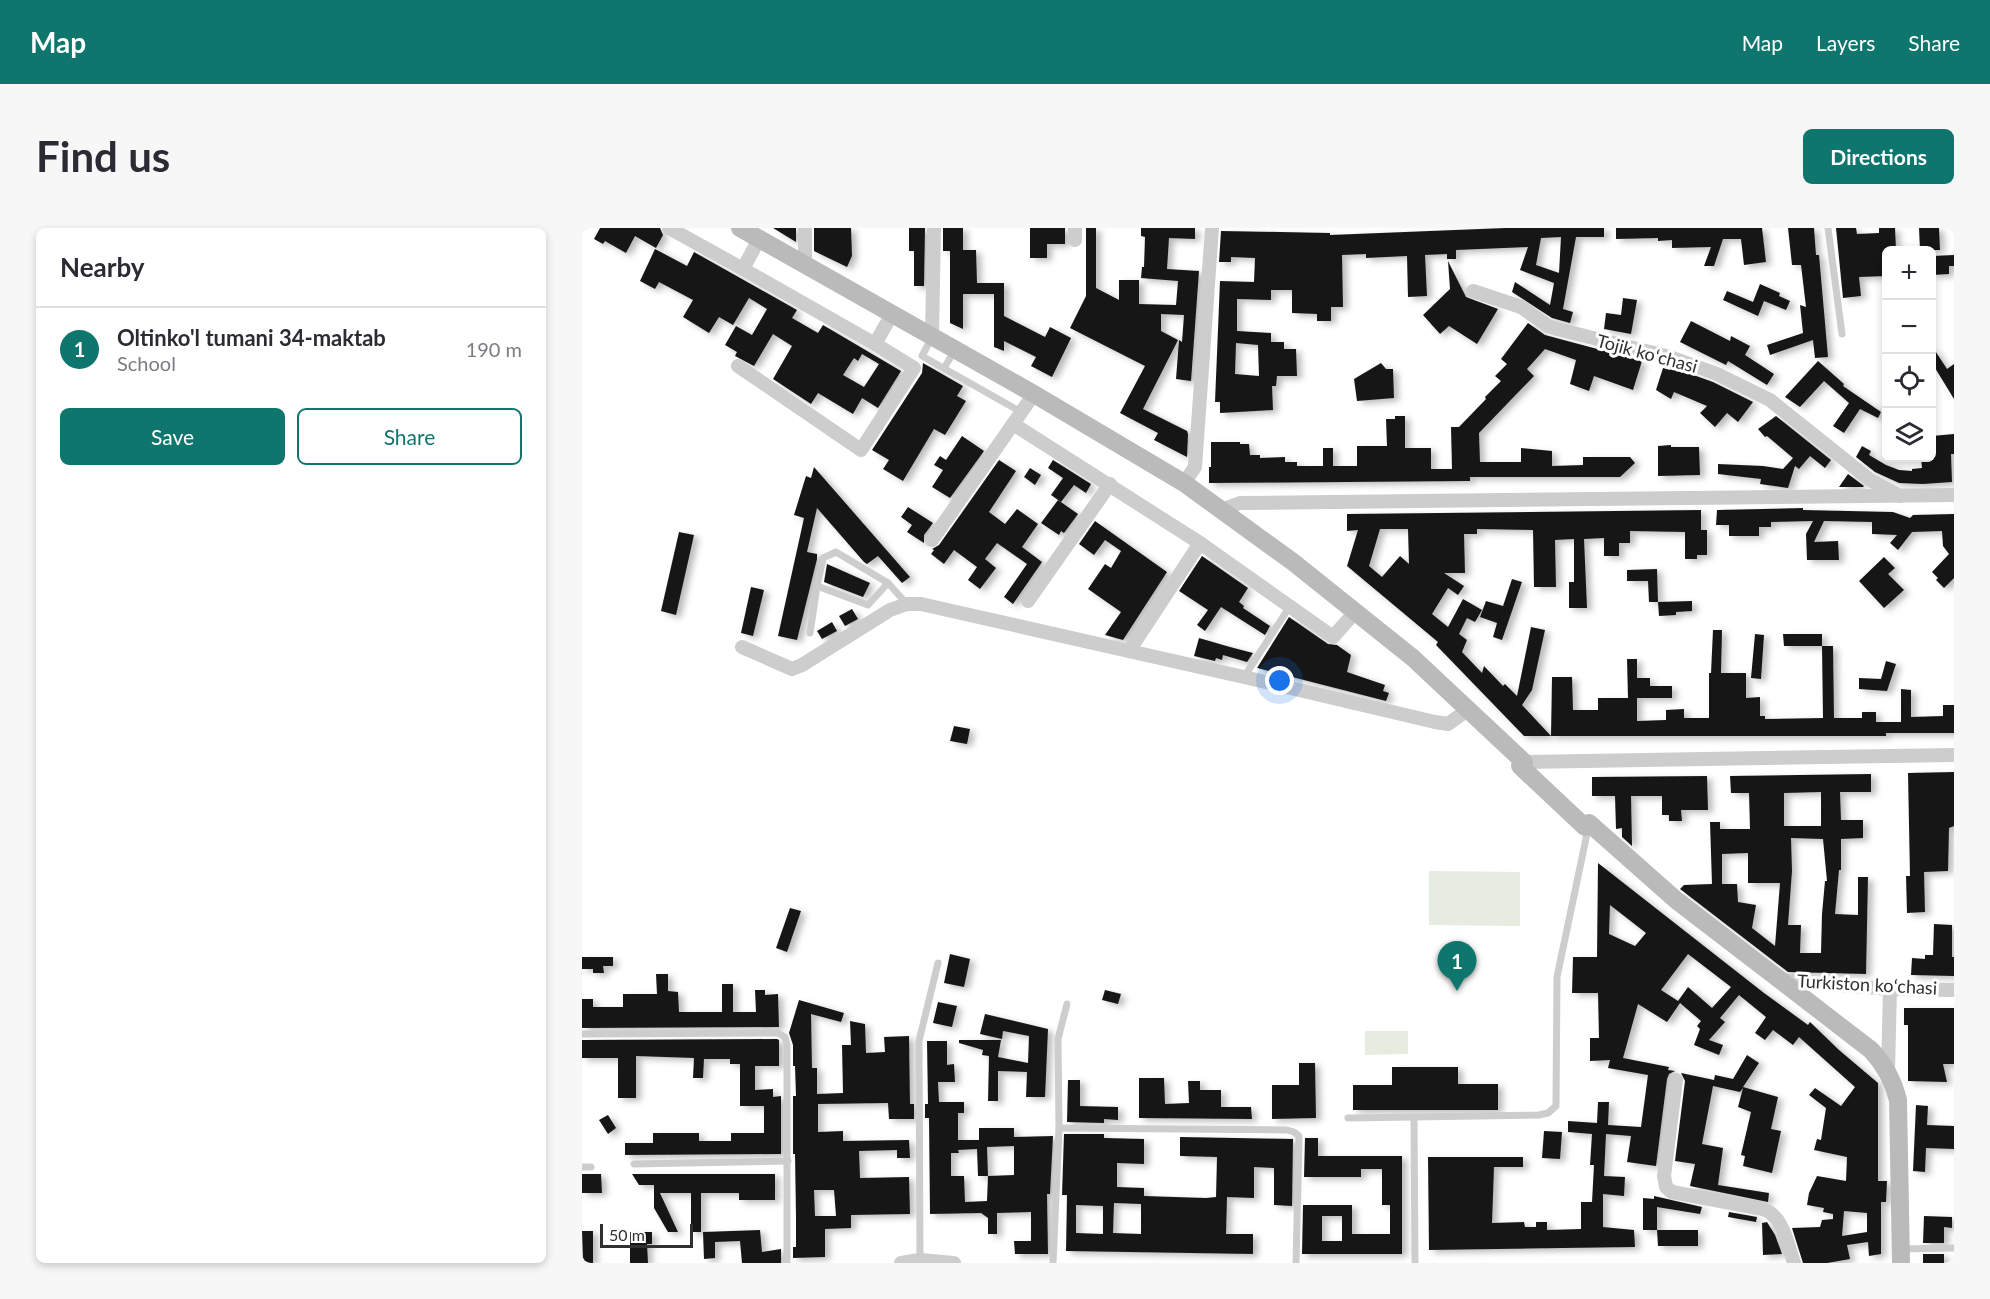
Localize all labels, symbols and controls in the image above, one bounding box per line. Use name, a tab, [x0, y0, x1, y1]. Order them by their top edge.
text: Map	[30, 25, 86, 59]
text: Map	[1742, 30, 1783, 55]
text: Layers	[1816, 30, 1875, 55]
text: Share	[1908, 30, 1960, 55]
button: Directions	[1803, 129, 1954, 184]
text: Find us	[36, 131, 170, 181]
map controls	[1882, 246, 1936, 462]
button: +	[1882, 246, 1936, 300]
text: Nearby	[60, 251, 145, 283]
button: −	[1882, 300, 1936, 354]
text: Oltinko'l tumani 34-maktab	[117, 324, 386, 351]
street label: Tojik koʻchasi	[1594, 329, 1700, 377]
text: 1	[74, 337, 85, 361]
text: 190 m	[466, 337, 522, 361]
text: School	[117, 351, 176, 375]
button: locate	[1882, 354, 1936, 408]
button: Save	[60, 408, 285, 465]
button: Share	[297, 408, 522, 465]
button: layers	[1882, 408, 1936, 462]
your location	[1265, 666, 1294, 695]
pin: 1	[1438, 942, 1476, 991]
street label: Turkiston koʻchasi	[1796, 969, 1938, 999]
scale bar	[600, 1221, 693, 1248]
text: 50 m	[609, 1225, 645, 1244]

